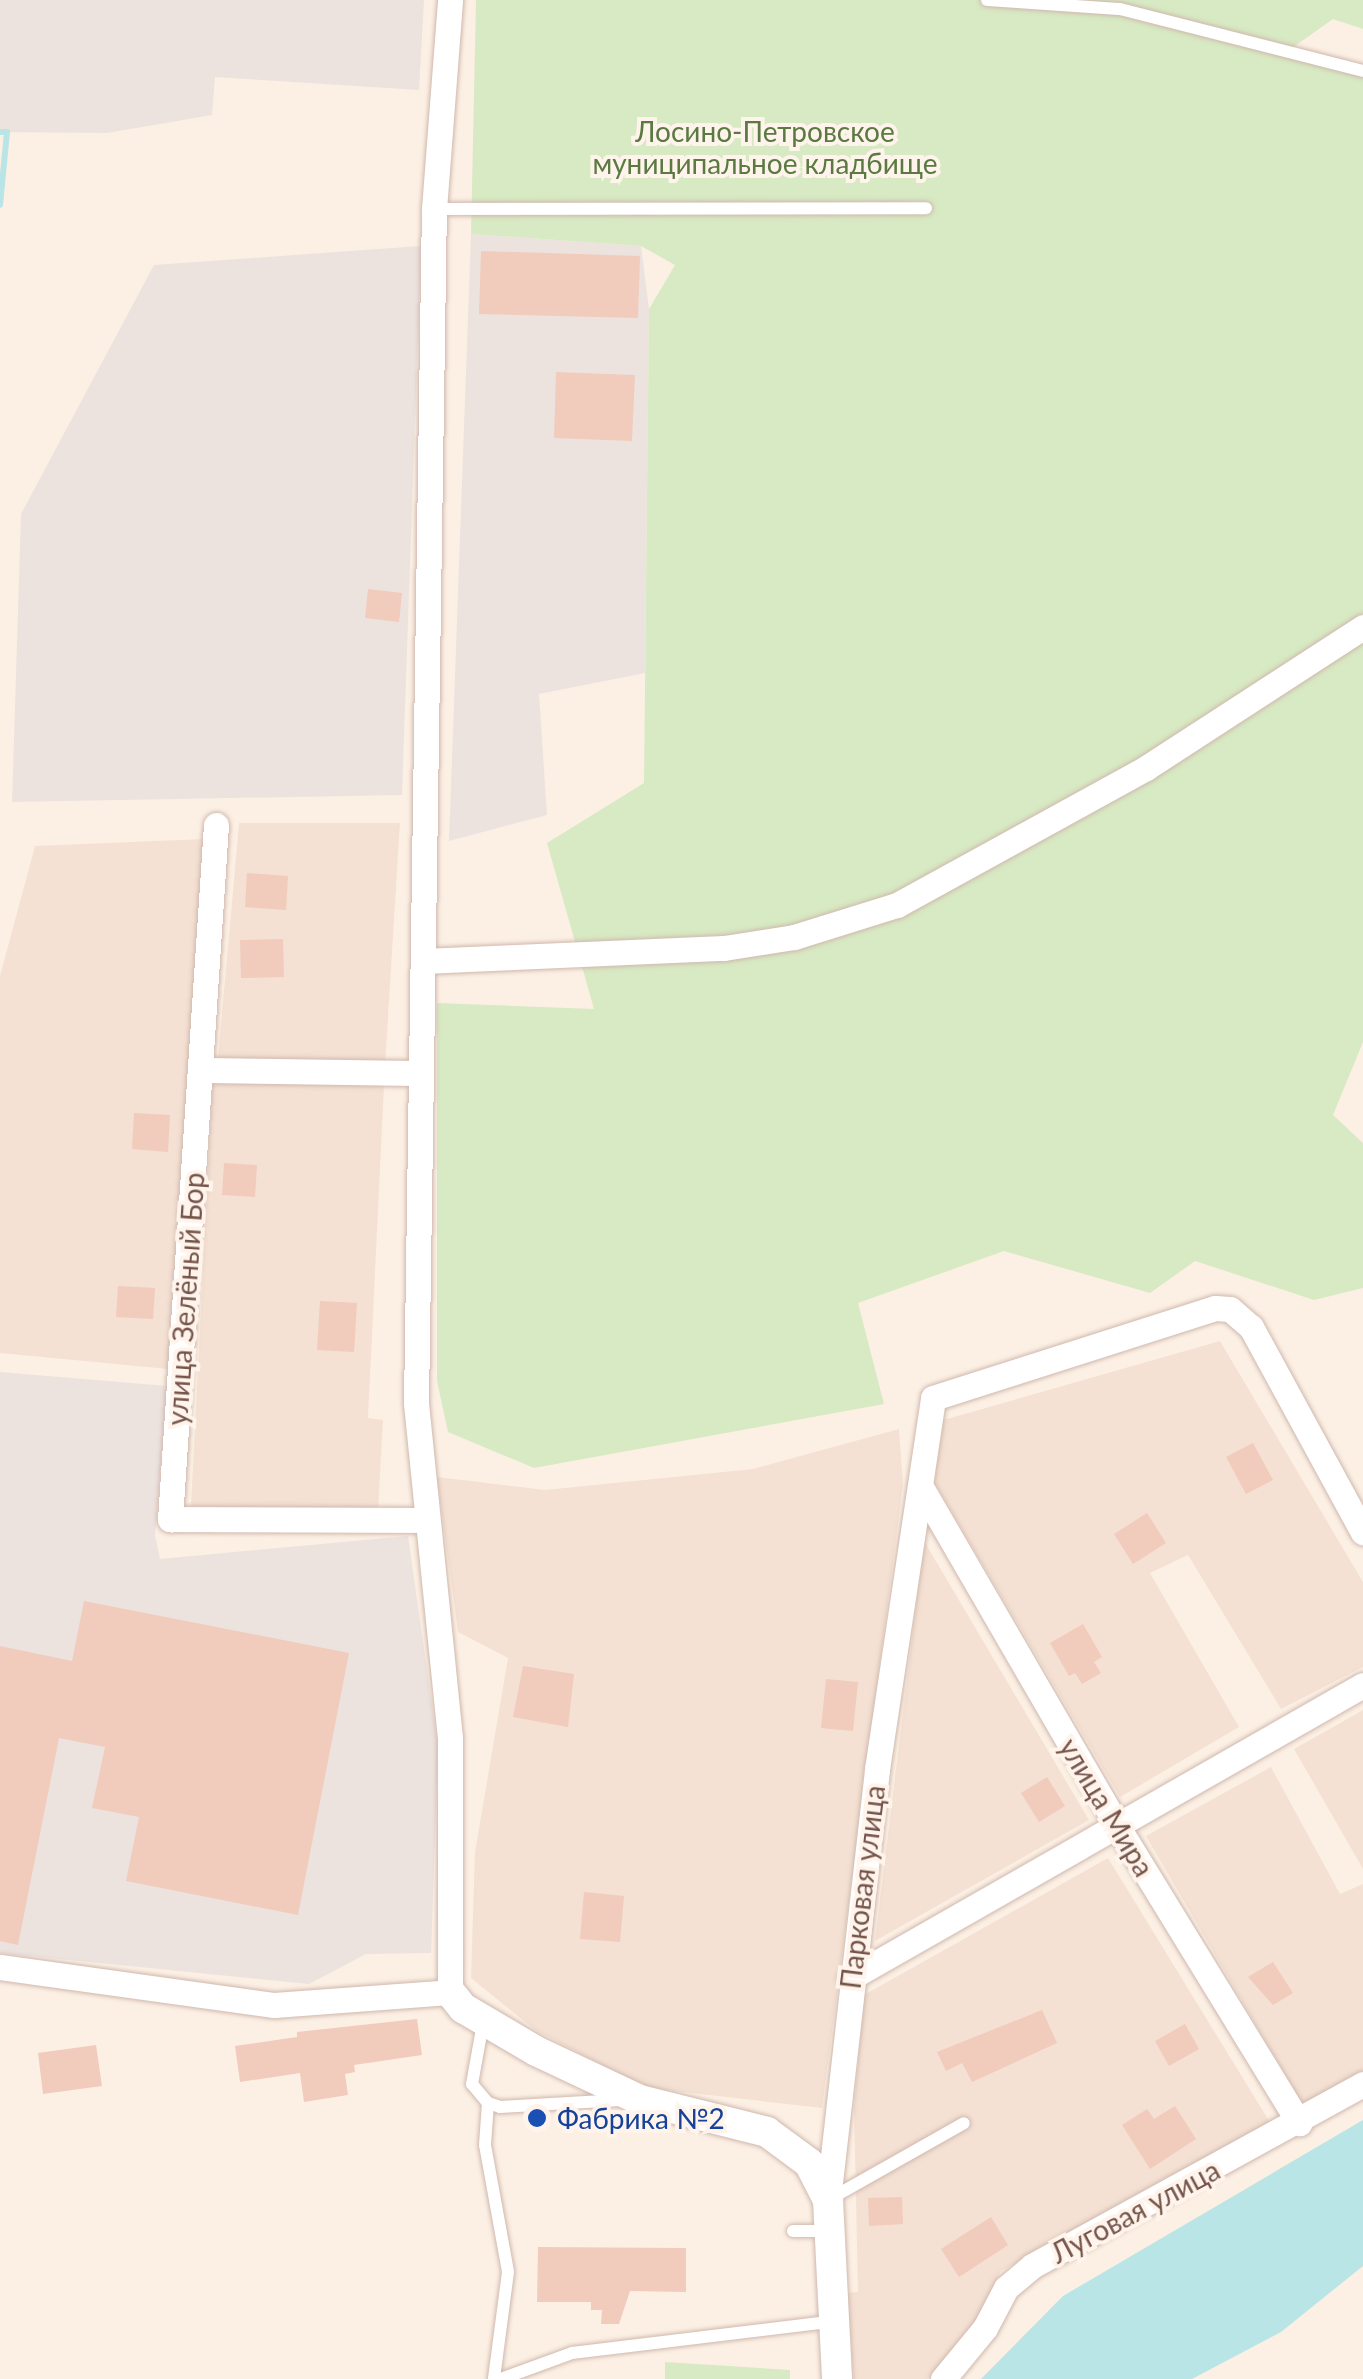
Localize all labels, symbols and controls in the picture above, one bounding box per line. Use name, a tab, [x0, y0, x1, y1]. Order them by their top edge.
park label: Лосино-Петровское муниципальное кладбище	[592, 114, 938, 180]
street label: улица Зелёный Бор	[159, 1171, 211, 1427]
street label: улица Мира	[1053, 1732, 1161, 1882]
street label: Парковая улица	[833, 1783, 891, 1991]
place label: Фабрика №2	[557, 2101, 725, 2135]
marker: Фабрика №2	[526, 2107, 548, 2129]
street label: Луговая улица	[1045, 2152, 1225, 2270]

